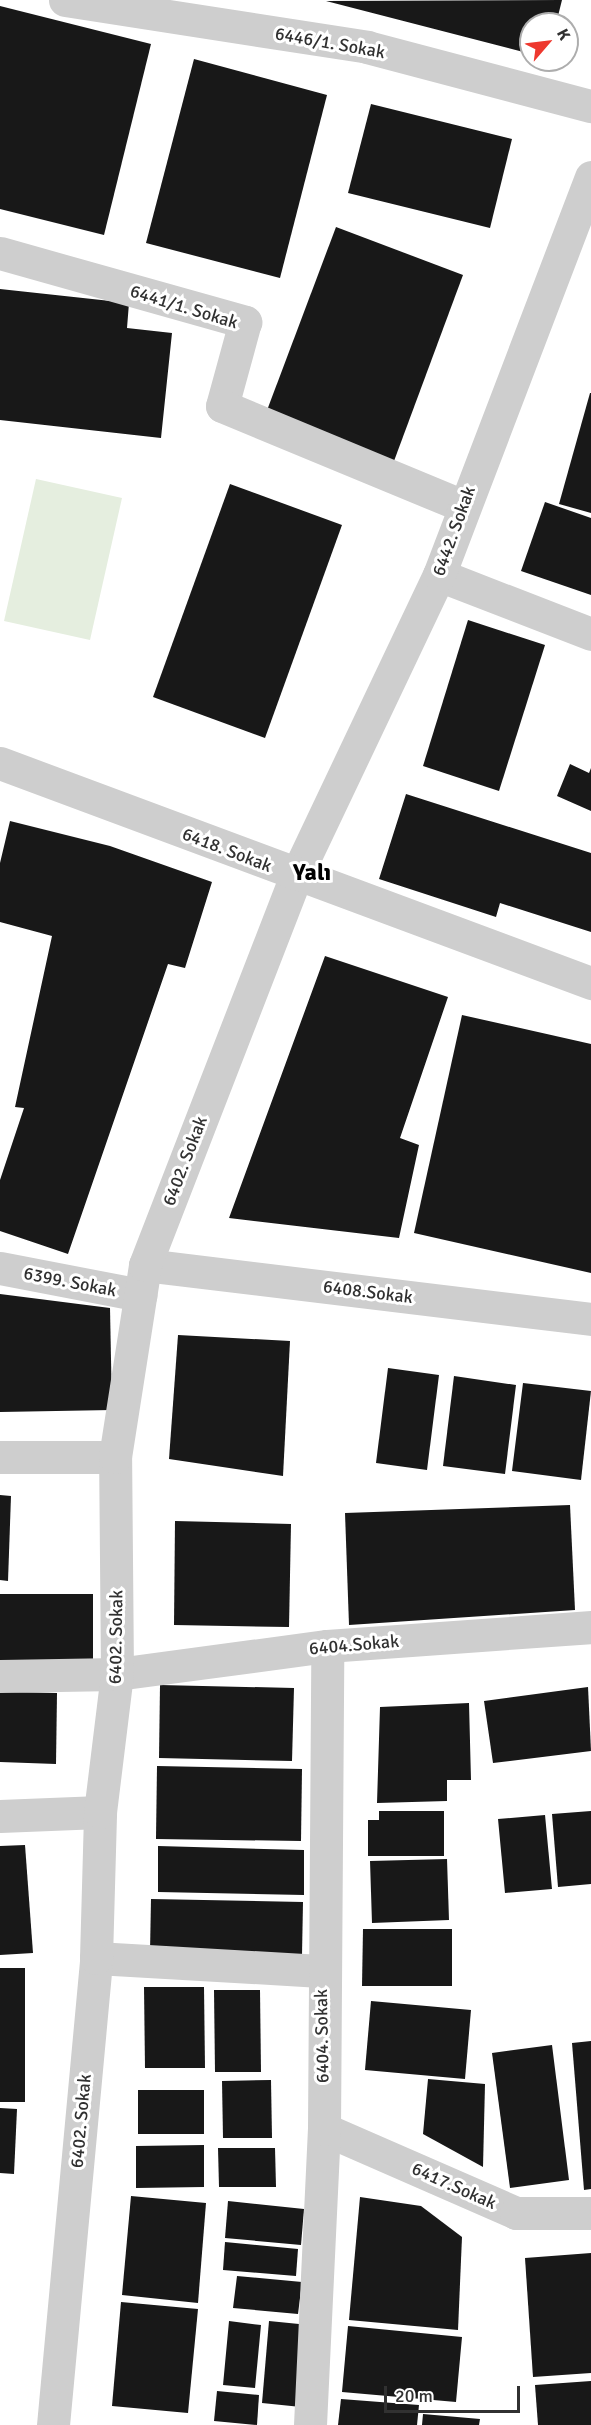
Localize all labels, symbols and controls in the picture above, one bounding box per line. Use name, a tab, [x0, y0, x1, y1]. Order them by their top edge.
north arrow	[519, 12, 579, 72]
street label: 6446/1. Sokak	[273, 23, 387, 63]
text: K	[552, 25, 574, 44]
street label: 6441/1. Sokak	[128, 280, 240, 334]
street label: 6442. Sokak	[428, 483, 480, 579]
street label: 6418. Sokak	[179, 823, 275, 877]
district label: Yalı	[293, 859, 331, 887]
street label: 6402. Sokak	[158, 1113, 212, 1209]
street label: 6399. Sokak	[22, 1262, 118, 1302]
street label: 6408.Sokak	[322, 1276, 414, 1308]
street label: 6402. Sokak	[104, 1590, 128, 1684]
street label: 6404.Sokak	[308, 1630, 400, 1660]
street label: 6404. Sokak	[310, 1989, 334, 2083]
street label: 6402. Sokak	[66, 2073, 96, 2169]
street label: 6417.Sokak	[408, 2158, 500, 2214]
scale bar	[387, 2374, 524, 2412]
text: 20 m	[395, 2385, 433, 2407]

